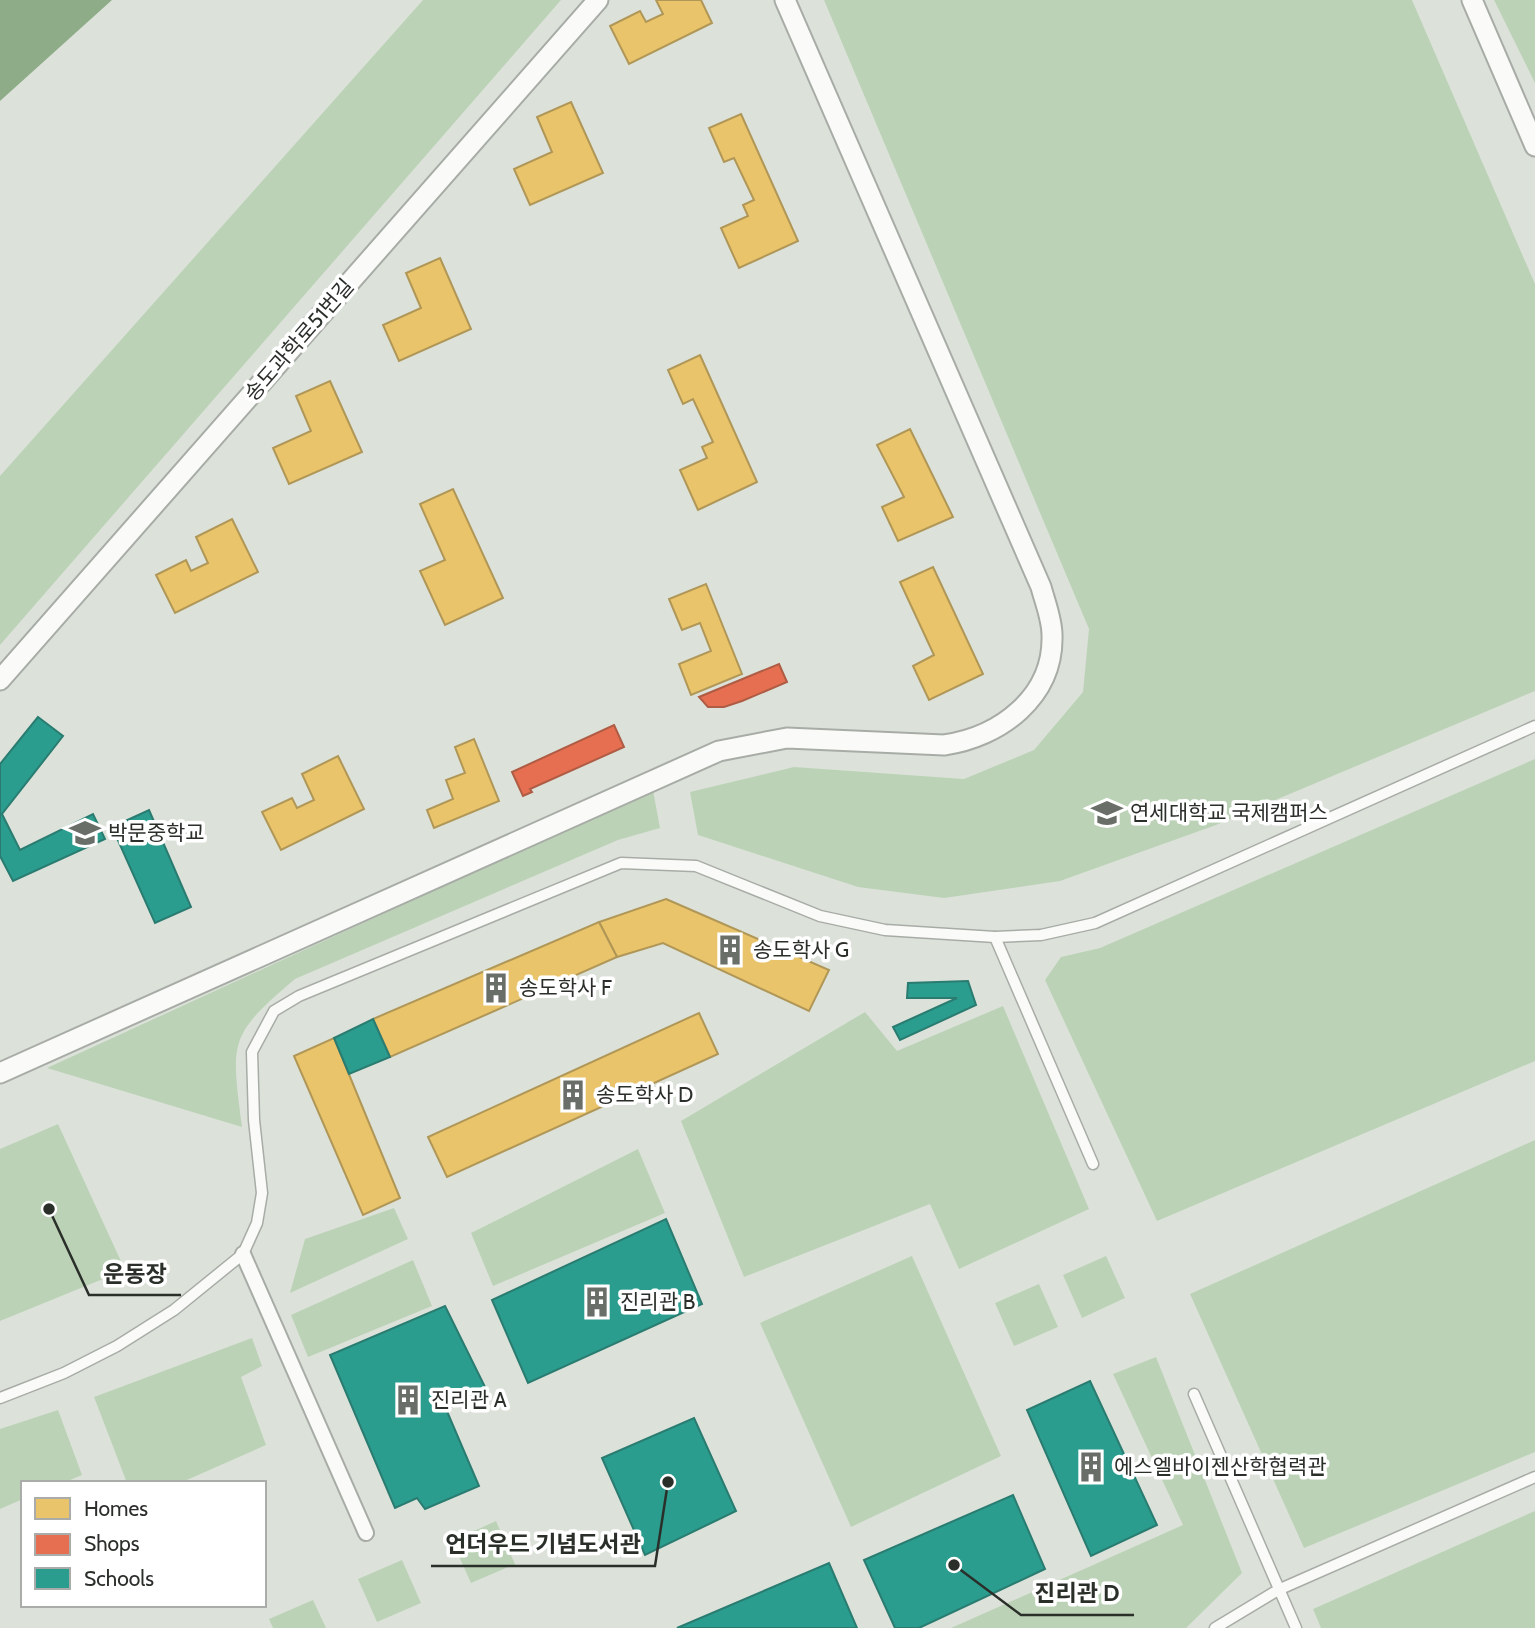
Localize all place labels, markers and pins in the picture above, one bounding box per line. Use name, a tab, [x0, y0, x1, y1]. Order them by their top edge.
school or university icon: 연세대학교 국제캠퍼스	[1090, 796, 1124, 830]
place label: 연세대학교 국제캠퍼스	[1130, 800, 1328, 825]
school or university icon: 박문중학교	[68, 816, 102, 850]
place label: 박문중학교	[108, 820, 205, 845]
building icon: 송도학사 G	[713, 933, 747, 967]
place label: 송도학사 G	[753, 937, 849, 962]
building icon: 송도학사 F	[479, 971, 513, 1005]
place label: 송도학사 F	[519, 975, 612, 1000]
building icon: 송도학사 D	[556, 1078, 590, 1112]
place label: 송도학사 D	[596, 1082, 693, 1107]
callout: 운동장	[89, 1251, 181, 1295]
building icon: 진리관 B	[580, 1285, 614, 1319]
place label: 진리관 B	[620, 1289, 695, 1314]
building icon: 진리관 A	[391, 1383, 425, 1417]
place label: 진리관 A	[431, 1387, 507, 1412]
building icon: 에스엘바이젠산학협력관	[1074, 1450, 1108, 1484]
place label: 에스엘바이젠산학협력관	[1114, 1454, 1327, 1479]
callout: 언더우드 기념도서관	[431, 1522, 655, 1566]
callout: 진리관 D	[1021, 1571, 1134, 1615]

